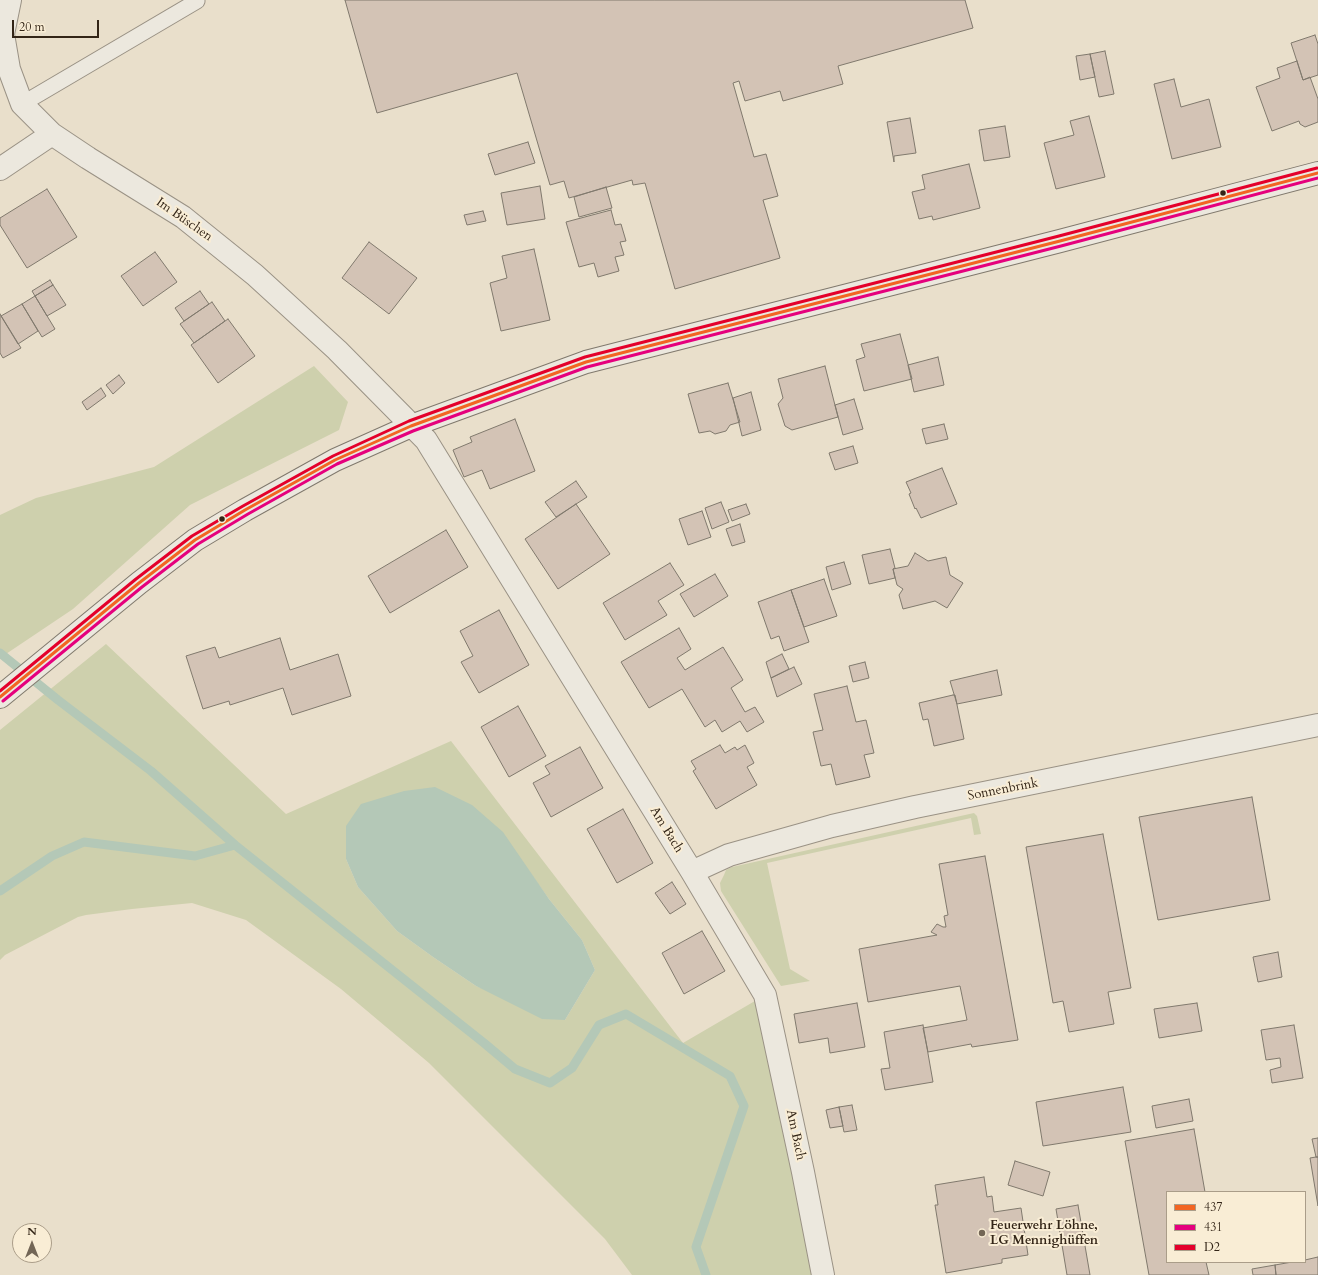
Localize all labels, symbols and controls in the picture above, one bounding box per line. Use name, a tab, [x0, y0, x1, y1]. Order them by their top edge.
scale bar	[14, 12, 101, 38]
text: 20 m	[19, 19, 45, 35]
unlabelled marker	[1218, 188, 1228, 198]
street label: Im Büschen	[153, 195, 215, 245]
unlabelled marker	[217, 514, 227, 524]
street label: Sonnenbrink	[967, 776, 1039, 804]
street label: Am Bach	[646, 804, 686, 856]
street label: Am Bach	[782, 1108, 808, 1162]
legend	[1166, 1191, 1306, 1263]
text: 437	[1204, 1199, 1222, 1215]
place label: Feuerwehr Löhne, LG Mennighüffen	[990, 1218, 1098, 1249]
text: 431	[1204, 1219, 1222, 1235]
north arrow	[12, 1223, 52, 1263]
text: N	[27, 1224, 37, 1239]
marker: Feuerwehr Löhne, LG Mennighüffen	[977, 1228, 987, 1238]
text: D2	[1204, 1239, 1220, 1255]

